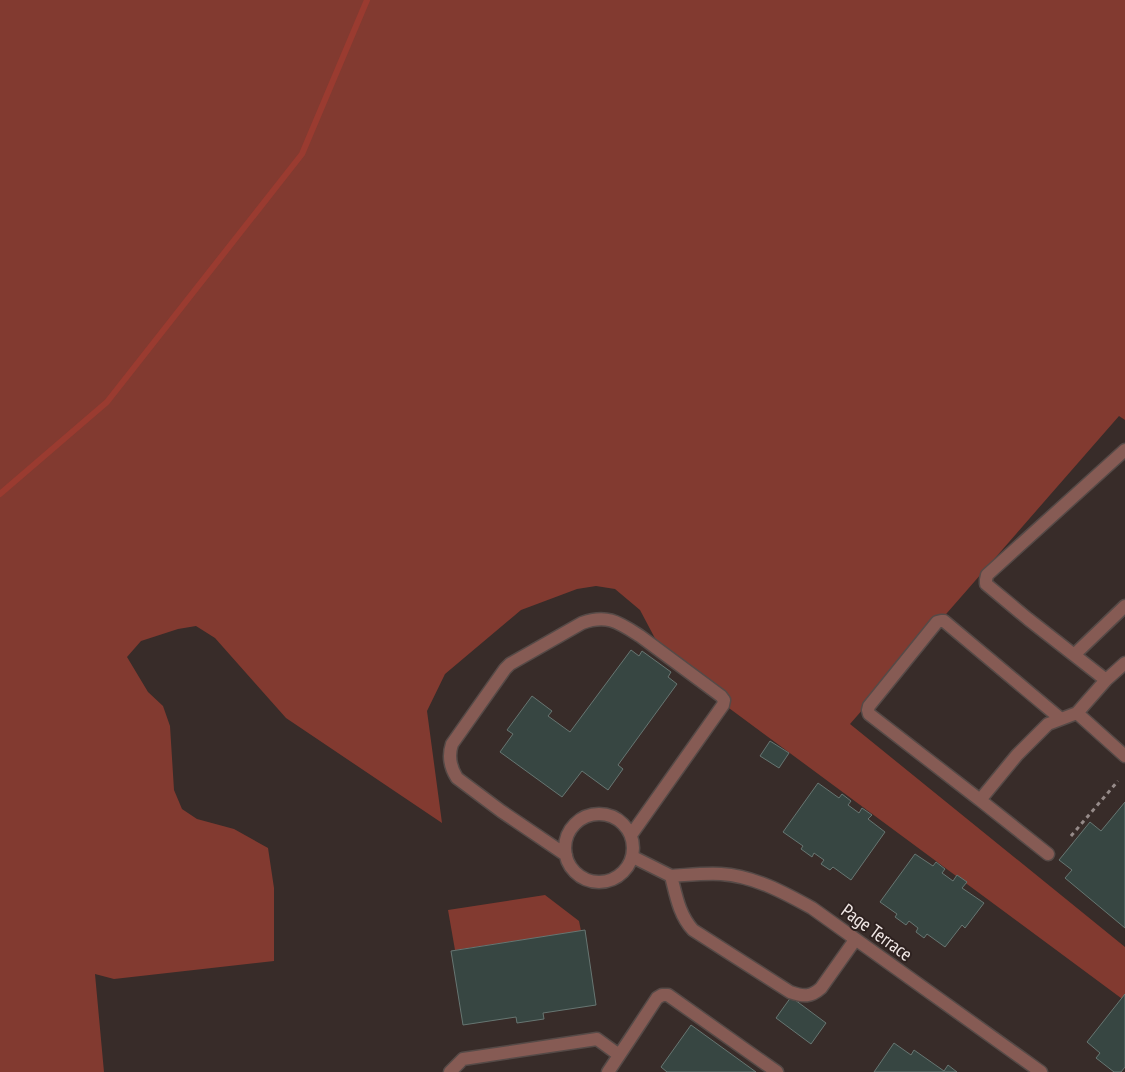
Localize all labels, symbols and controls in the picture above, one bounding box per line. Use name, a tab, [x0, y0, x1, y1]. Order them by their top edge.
street label: Page Terrace	[837, 898, 917, 966]

